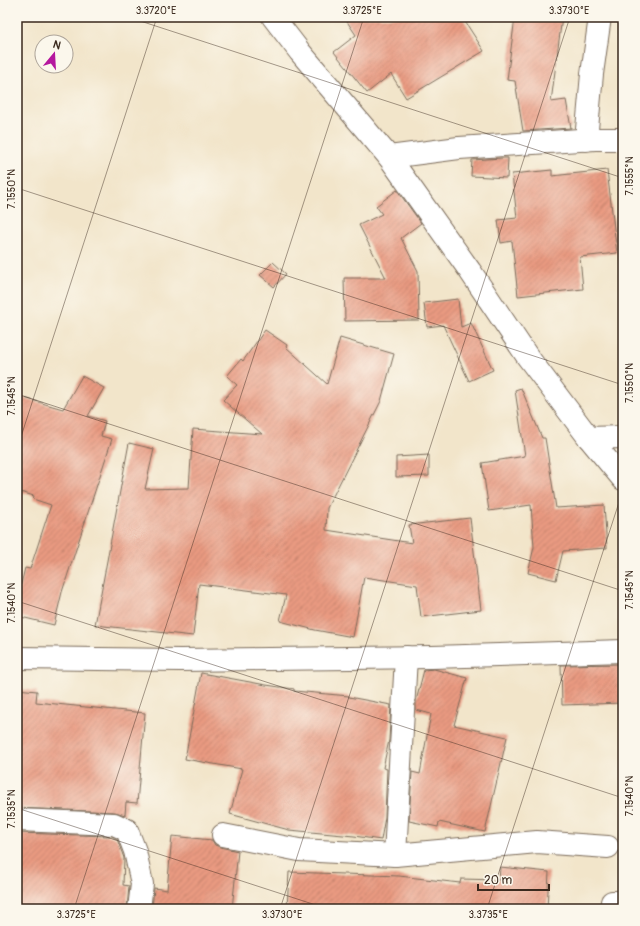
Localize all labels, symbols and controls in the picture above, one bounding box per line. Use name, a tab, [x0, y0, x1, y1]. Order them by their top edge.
text: 3.3720°E	[136, 5, 176, 17]
text: 3.3725°E	[342, 5, 382, 17]
text: 3.3730°E	[549, 5, 589, 17]
north arrow	[34, 34, 74, 74]
text: N	[51, 38, 63, 52]
text: 7.1555°N	[624, 156, 636, 195]
text: 7.1550°N	[6, 169, 18, 209]
text: 7.1550°N	[624, 363, 636, 403]
text: 7.1545°N	[6, 376, 18, 416]
text: 7.1545°N	[624, 570, 636, 610]
text: 7.1540°N	[6, 582, 18, 623]
text: 7.1540°N	[624, 775, 636, 816]
text: 7.1535°N	[6, 789, 18, 828]
scale bar	[478, 866, 549, 892]
text: 20 m	[484, 873, 513, 888]
text: 3.3725°E	[56, 909, 96, 921]
text: 3.3730°E	[262, 909, 302, 921]
text: 3.3735°E	[468, 909, 508, 921]

